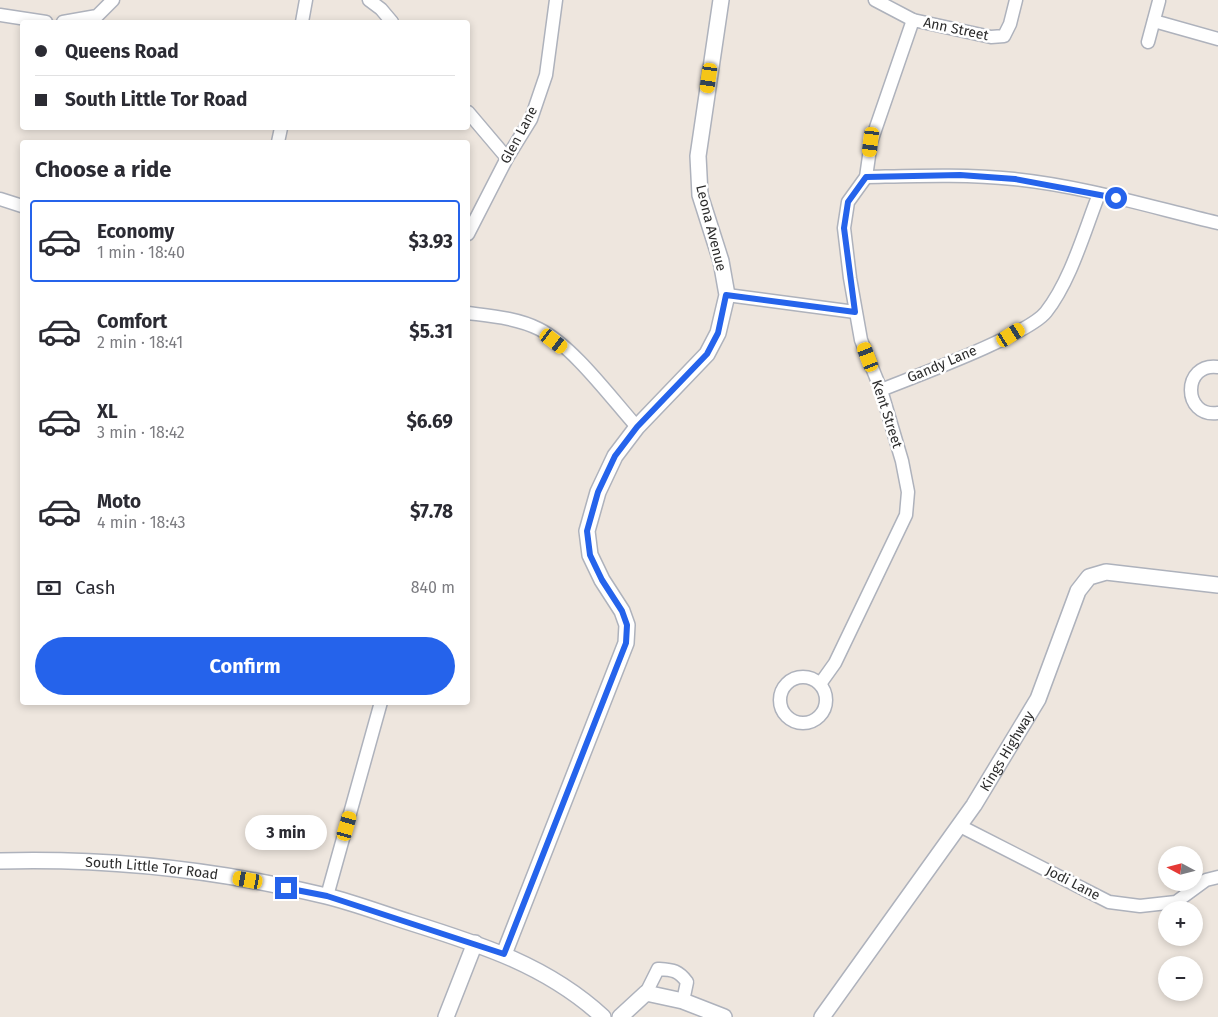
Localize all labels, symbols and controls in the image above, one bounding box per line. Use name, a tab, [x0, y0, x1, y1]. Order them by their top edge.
street label: Ann Street	[922, 14, 991, 44]
text: Queens Road	[65, 40, 179, 63]
car	[699, 62, 718, 94]
text: South Little Tor Road	[65, 88, 247, 111]
street label: Glen Lane	[497, 103, 541, 167]
car	[861, 126, 880, 158]
text: Choose a ride	[35, 156, 171, 183]
street label: Leona Avenue	[692, 183, 730, 273]
route start	[1105, 187, 1127, 209]
icon: car	[37, 219, 82, 264]
text: Economy	[97, 220, 174, 243]
text: $3.93	[408, 230, 453, 253]
text: 1 min · 18:40	[97, 243, 185, 262]
icon: car	[37, 309, 82, 354]
text: Comfort	[97, 310, 167, 333]
text: $5.31	[409, 320, 453, 343]
car	[994, 321, 1027, 349]
car	[537, 326, 570, 356]
text: 2 min · 18:41	[97, 333, 183, 352]
car	[855, 340, 880, 374]
street label: Gandy Lane	[905, 342, 979, 386]
street label: Kent Street	[868, 378, 906, 451]
icon: car	[37, 399, 82, 444]
text: XL	[97, 400, 118, 423]
text: $6.69	[406, 410, 453, 433]
text: 3 min · 18:42	[97, 423, 185, 442]
icon: car	[37, 489, 82, 534]
text: Moto	[97, 490, 141, 513]
text: $7.78	[410, 500, 453, 523]
text: 4 min · 18:43	[97, 513, 185, 532]
icon: cash	[35, 574, 63, 602]
text: Cash	[75, 576, 116, 599]
text: 840 m	[411, 578, 455, 597]
button: Confirm	[35, 637, 455, 695]
street label: Kings Highway	[976, 707, 1037, 794]
car	[335, 810, 358, 842]
callout: 3 min	[245, 816, 327, 850]
text: 3 min	[266, 823, 306, 842]
north arrow	[1158, 846, 1202, 891]
map controls	[1158, 846, 1203, 1001]
street label: South Little Tor Road	[85, 853, 219, 883]
street label: Jodi Lane	[1043, 862, 1103, 904]
car	[231, 870, 264, 890]
route end	[275, 877, 297, 899]
button: +	[1158, 901, 1203, 946]
button: −	[1158, 956, 1203, 1001]

